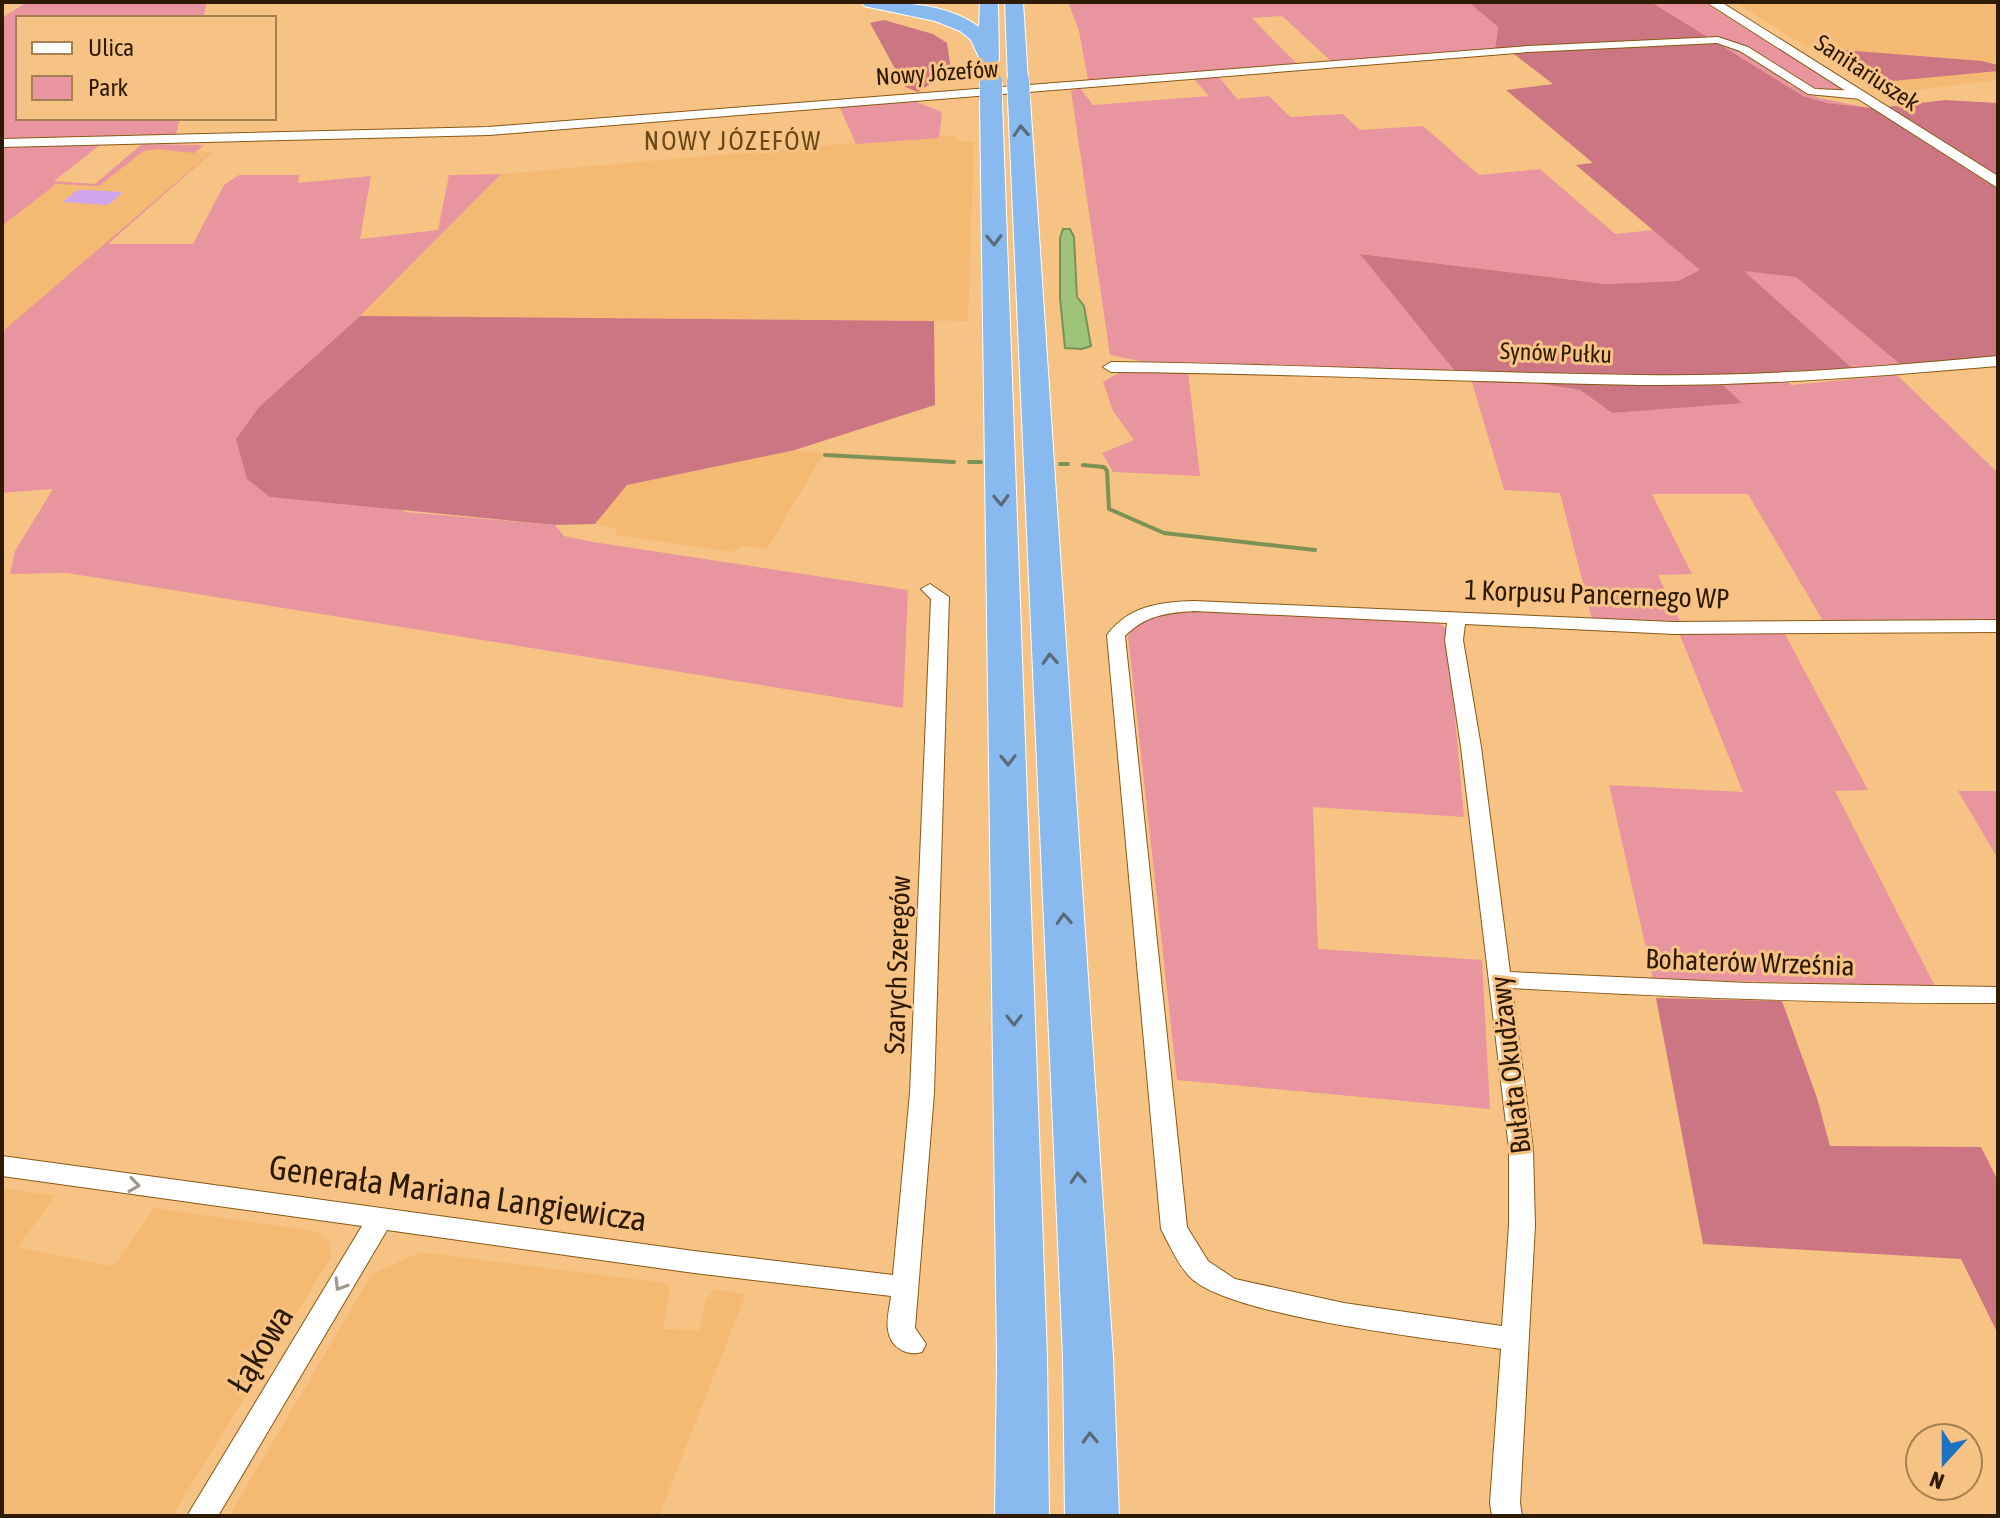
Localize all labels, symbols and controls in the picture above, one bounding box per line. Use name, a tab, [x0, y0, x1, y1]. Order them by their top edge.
legend	[16, 16, 276, 120]
street label: Sanitariuszek	[1810, 29, 1925, 117]
text: Ulica	[88, 34, 134, 61]
street label: Nowy Józefów	[875, 55, 999, 90]
text: Park	[88, 74, 129, 101]
one-way arrow	[1013, 124, 1030, 137]
district label: NOWY JÓZEFÓW	[644, 126, 822, 156]
one-way arrow	[986, 234, 1003, 247]
street label: Synów Pułku	[1500, 337, 1612, 368]
one-way arrow	[993, 494, 1010, 507]
street label: 1 Korpusu Pancernego WP	[1464, 573, 1730, 615]
one-way arrow	[1042, 652, 1059, 665]
one-way arrow	[999, 754, 1017, 767]
street label: Szarych Szeregów	[878, 875, 916, 1055]
one-way arrow	[1056, 912, 1073, 925]
street label: Bohaterów Września	[1645, 942, 1855, 982]
street label: Bułata Okudżawy	[1483, 974, 1537, 1156]
one-way arrow	[1006, 1014, 1023, 1027]
street label: Generała Mariana Langiewicza	[267, 1147, 649, 1238]
one-way arrow	[1070, 1171, 1087, 1184]
one-way arrow	[128, 1176, 141, 1193]
one-way arrow	[334, 1276, 350, 1291]
street label: Łąkowa	[218, 1298, 301, 1399]
north arrow	[1904, 1422, 1984, 1502]
one-way arrow	[1081, 1431, 1099, 1444]
text: N	[1926, 1466, 1948, 1495]

